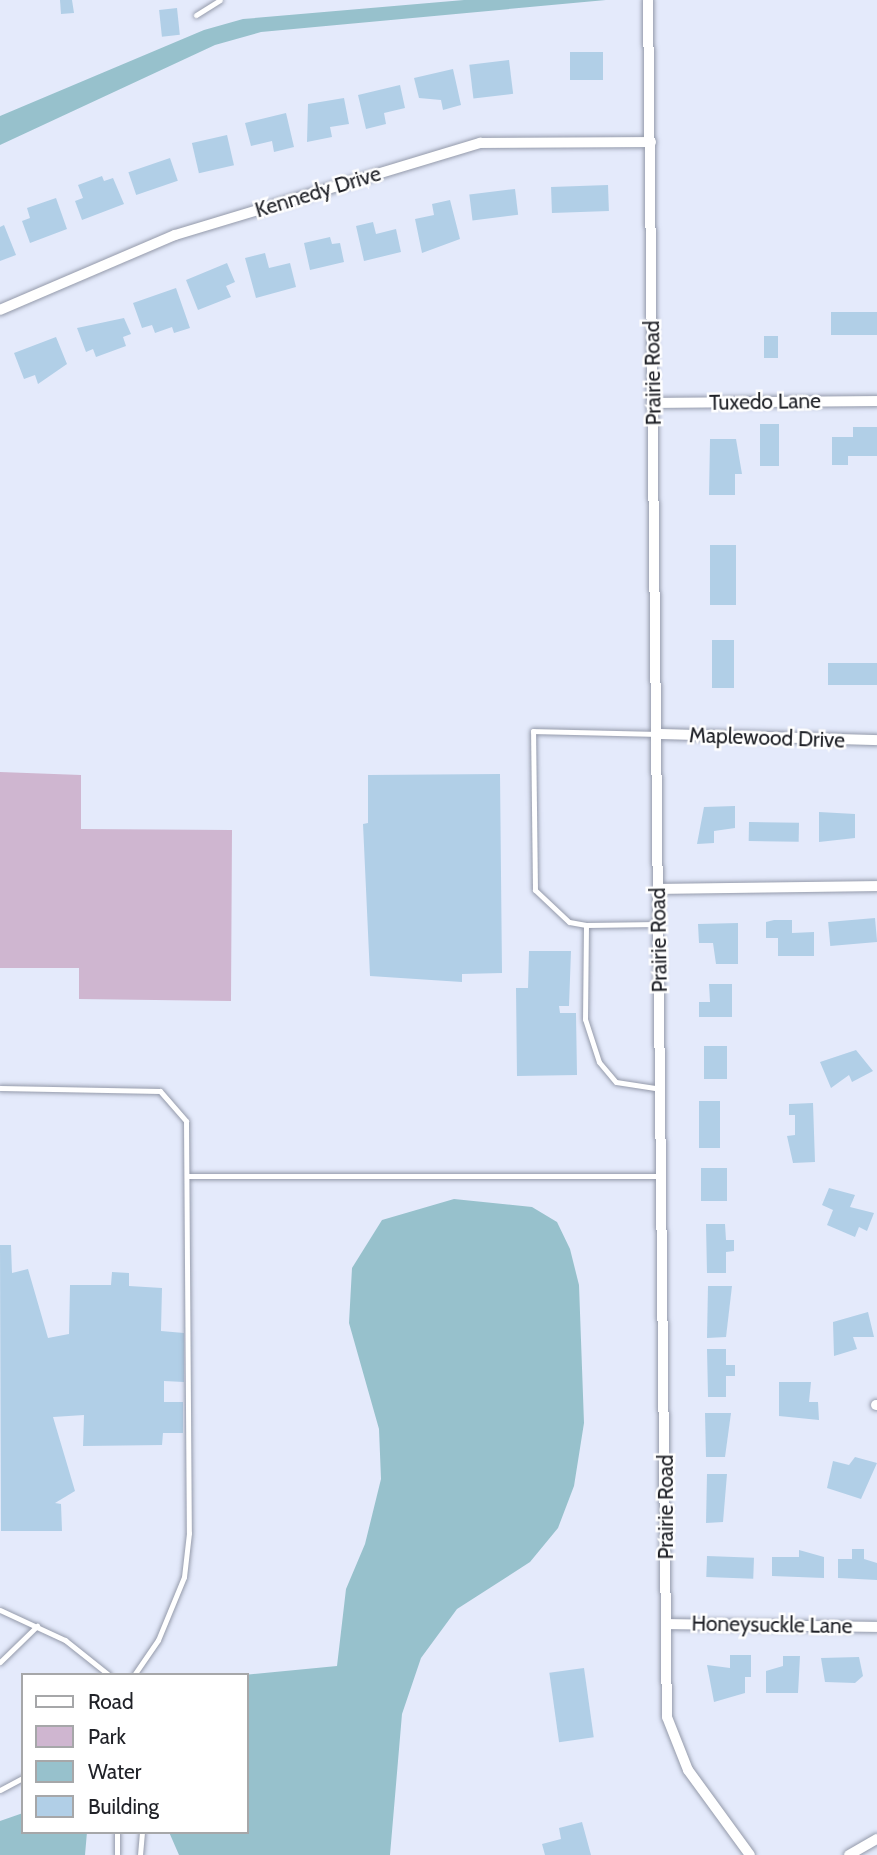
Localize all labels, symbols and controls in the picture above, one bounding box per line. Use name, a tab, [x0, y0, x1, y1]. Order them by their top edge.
street label: Kennedy Drive	[252, 161, 384, 223]
street label: Prairie Road	[639, 320, 667, 426]
street label: Tuxedo Lane	[709, 388, 821, 416]
street label: Maplewood Drive	[689, 723, 845, 753]
street label: Prairie Road	[645, 887, 673, 993]
street label: Prairie Road	[653, 1455, 679, 1559]
street label: Honeysuckle Lane	[691, 1611, 853, 1639]
legend	[21, 1673, 248, 1834]
text: Road	[88, 1689, 134, 1714]
text: Park	[88, 1724, 126, 1749]
text: Water	[88, 1759, 141, 1784]
text: Building	[88, 1794, 159, 1819]

